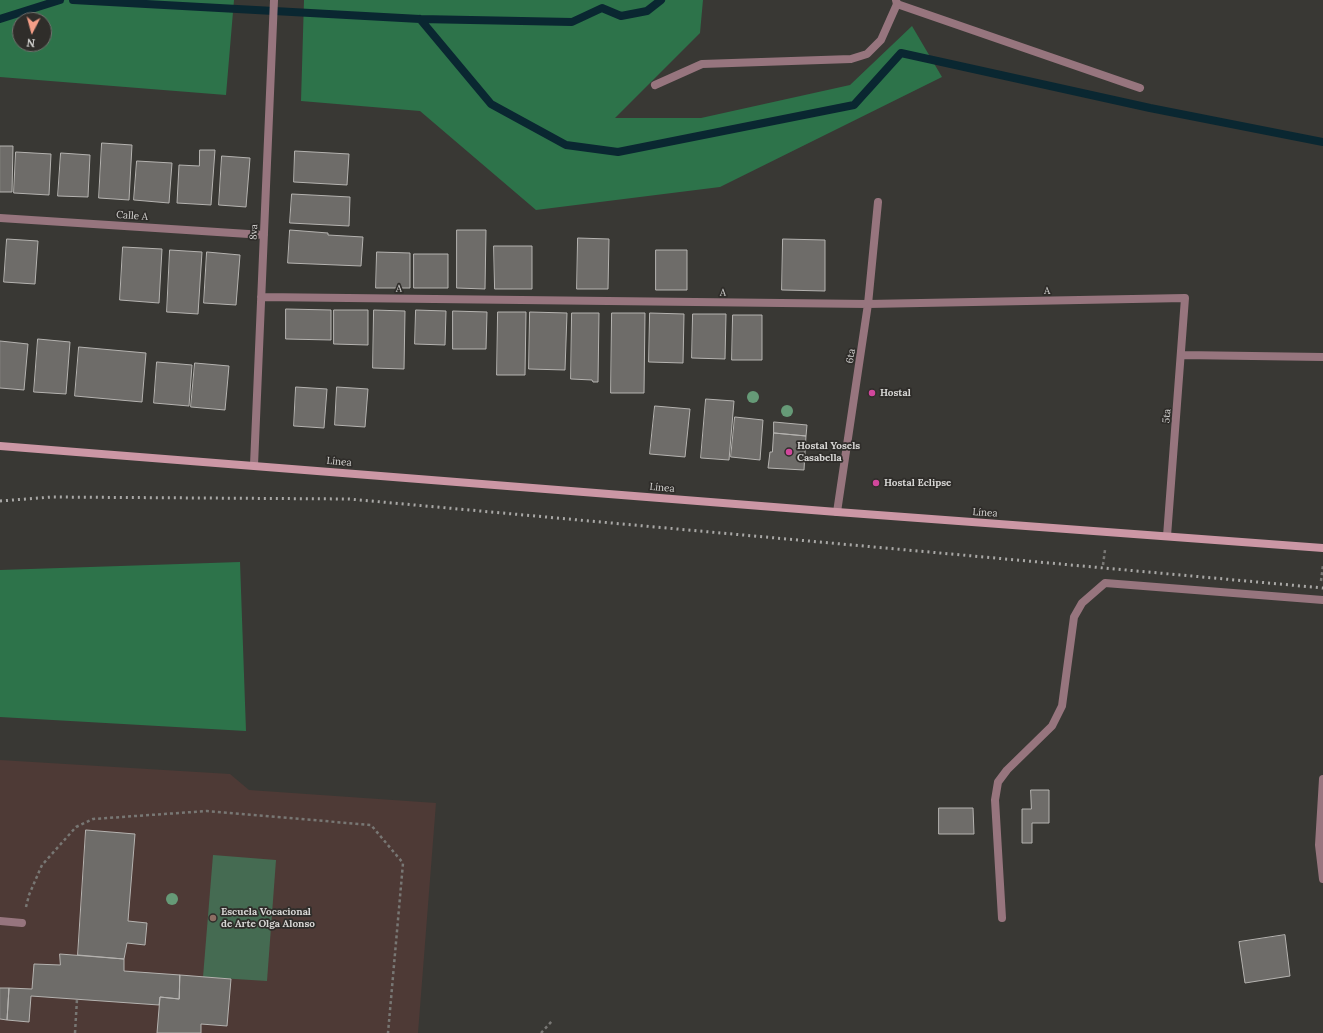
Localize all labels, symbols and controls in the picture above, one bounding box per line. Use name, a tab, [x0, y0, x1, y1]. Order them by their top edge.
north arrow	[12, 12, 52, 52]
text: N	[26, 36, 36, 50]
street label: Calle A	[116, 209, 148, 223]
street label: 8va	[248, 224, 260, 240]
street label: A	[396, 283, 402, 295]
street label: A	[1044, 285, 1050, 297]
street label: A	[720, 287, 726, 299]
street label: 6ta	[844, 348, 858, 364]
place label: Hostal	[880, 387, 911, 399]
marker: Hostal	[867, 388, 877, 398]
street label: 5ta	[1160, 408, 1174, 424]
place label: Hostal Yosels Casabella	[797, 440, 860, 464]
marker: Hostal Yosels Casabella	[784, 447, 794, 457]
street label: Línea	[326, 455, 352, 469]
place label: Hostal Eclipse	[884, 477, 951, 489]
marker: Hostal Eclipse	[871, 478, 881, 488]
street label: Línea	[649, 481, 675, 495]
street label: Línea	[972, 506, 998, 520]
place label: Escuela Vocacional de Arte Olga Alonso	[221, 906, 315, 930]
marker: Escuela Vocacional de Arte Olga Alonso	[208, 913, 218, 923]

